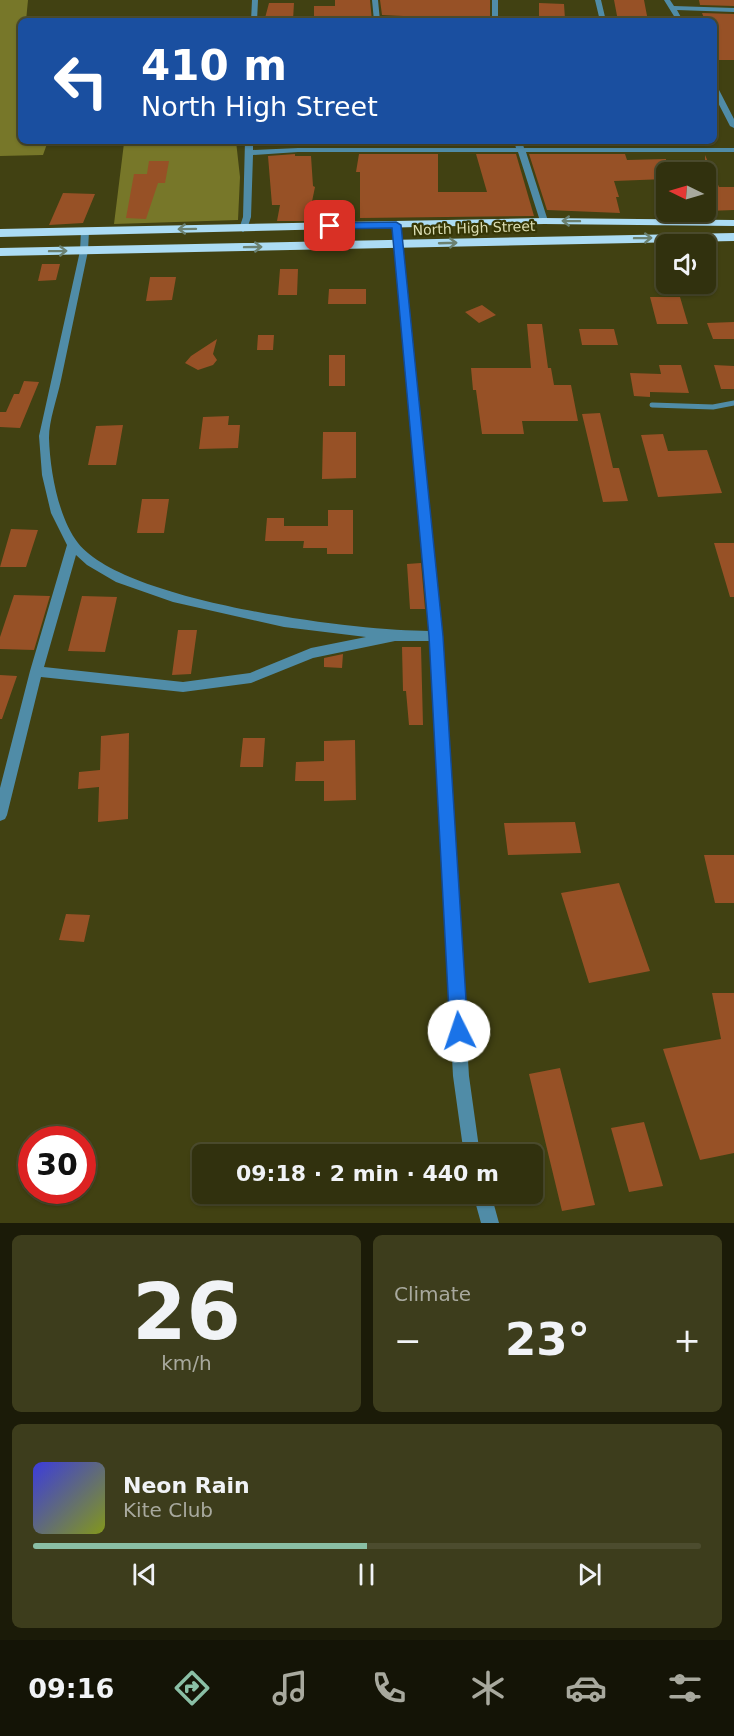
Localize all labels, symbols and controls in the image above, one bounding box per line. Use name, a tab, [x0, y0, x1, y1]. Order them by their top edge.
text: 410 m	[141, 41, 287, 90]
icon: left	[42, 42, 120, 120]
text: North High Street	[141, 91, 378, 122]
north arrow	[656, 162, 716, 222]
map controls	[656, 162, 716, 294]
pin	[304, 200, 355, 251]
icon: arrive	[313, 209, 346, 242]
one-way arrow	[561, 215, 581, 227]
street label: North High Street	[412, 218, 536, 238]
one-way arrow	[177, 223, 197, 235]
one-way arrow	[633, 232, 653, 244]
button: sound	[656, 234, 716, 294]
one-way arrow	[438, 238, 458, 249]
one-way arrow	[243, 241, 263, 253]
one-way arrow	[48, 245, 68, 257]
position arrow	[427, 999, 491, 1063]
speed limit sign: 30	[18, 1126, 96, 1204]
text: 09:18 · 2 min · 440 m	[236, 1161, 499, 1186]
text: 26	[132, 1267, 241, 1357]
text: Climate	[394, 1282, 471, 1306]
text: 23°	[505, 1313, 590, 1366]
text: −	[394, 1321, 422, 1360]
text: +	[673, 1321, 701, 1360]
text: km/h	[161, 1351, 212, 1375]
text: Neon Rain	[123, 1473, 250, 1498]
text: Kite Club	[123, 1498, 213, 1522]
icon: previous	[128, 1558, 161, 1591]
icon: pause	[350, 1558, 383, 1591]
icon: next	[573, 1558, 606, 1591]
icon: directions	[171, 1667, 213, 1709]
icon: music	[269, 1667, 311, 1709]
icon: phone	[368, 1667, 410, 1709]
icon: climate	[467, 1667, 509, 1709]
icon: car	[565, 1667, 607, 1709]
icon: filters	[664, 1667, 706, 1709]
text: 09:16	[28, 1673, 114, 1704]

